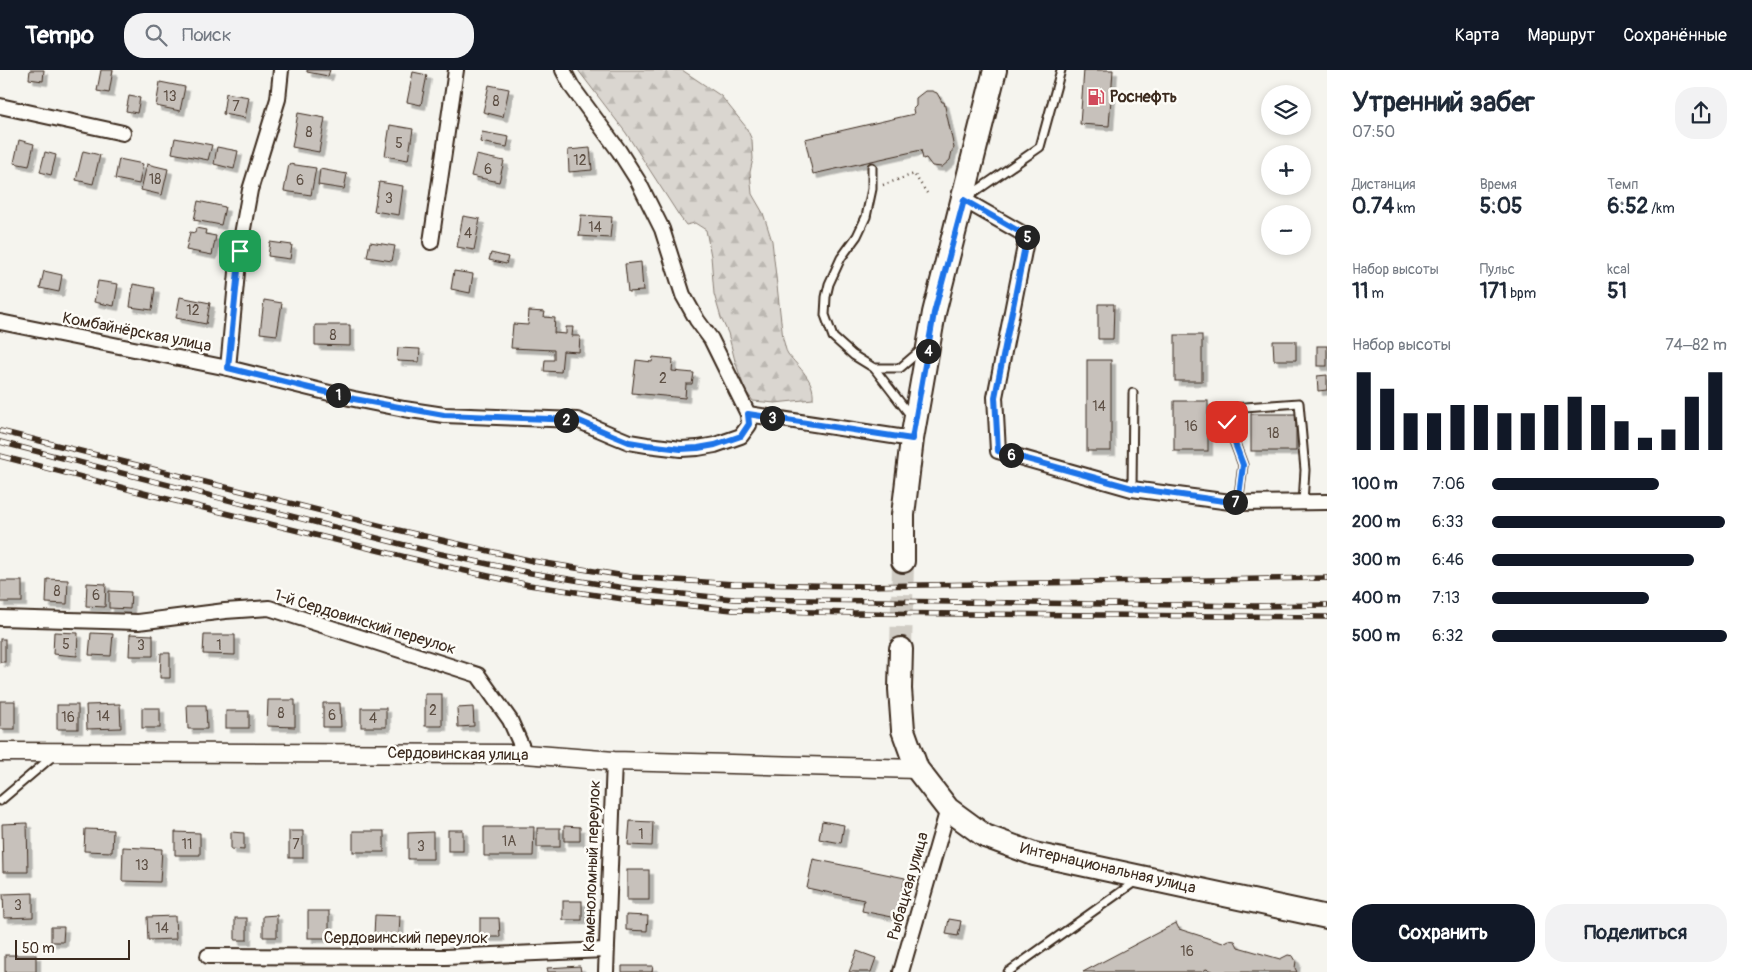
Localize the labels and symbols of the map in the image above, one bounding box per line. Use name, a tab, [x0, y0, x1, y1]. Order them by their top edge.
fuel station icon: Роснефть	[1086, 87, 1106, 107]
place label: Роснефть	[1110, 87, 1177, 107]
house number: 13	[163, 88, 177, 105]
house number: 8	[492, 93, 500, 110]
house number: 7	[232, 98, 240, 115]
house number: 8	[305, 124, 313, 141]
house number: 5	[395, 135, 403, 152]
house number: 12	[573, 152, 587, 169]
house number: 6	[484, 161, 492, 178]
house number: 18	[149, 171, 161, 188]
house number: 6	[296, 172, 304, 189]
house number: 3	[385, 190, 393, 207]
house number: 14	[588, 219, 602, 236]
pin: 5	[1014, 224, 1040, 250]
house number: 4	[464, 225, 472, 242]
pin	[219, 230, 261, 272]
house number: 12	[186, 302, 200, 319]
street label: Комбайнёрская улица	[61, 308, 213, 356]
house number: 8	[329, 327, 337, 344]
pin: 4	[916, 338, 940, 364]
house number: 2	[659, 370, 667, 387]
pin: 1	[326, 382, 350, 408]
house number: 14	[1092, 398, 1106, 415]
pin	[1206, 401, 1248, 443]
pin: 3	[760, 406, 784, 430]
pin: 2	[554, 408, 578, 432]
house number: 16	[1184, 418, 1198, 435]
house number: 18	[1267, 425, 1279, 442]
pin: 6	[998, 442, 1024, 468]
pin: 7	[1222, 490, 1248, 514]
house number: 8	[53, 583, 61, 600]
street label: 1-й Сердовинский переулок	[272, 585, 458, 659]
house number: 6	[92, 587, 100, 604]
house number: 5	[62, 636, 70, 653]
house number: 3	[137, 637, 145, 654]
house number: 1	[216, 637, 222, 654]
house number: 2	[429, 702, 437, 719]
house number: 8	[277, 705, 285, 722]
house number: 6	[328, 707, 336, 724]
house number: 14	[96, 708, 110, 725]
house number: 16	[61, 709, 75, 726]
house number: 4	[369, 710, 377, 727]
street label: Сердовинская улица	[387, 743, 529, 765]
street label: Каменоломный переулок	[579, 780, 605, 952]
house number: 1	[638, 826, 644, 843]
street label: Рыбацкая улица	[883, 830, 933, 942]
house number: 1А	[502, 833, 516, 850]
house number: 11	[182, 836, 192, 853]
house number: 7	[292, 836, 300, 853]
house number: 3	[417, 838, 425, 855]
street label: Интернациональная улица	[1018, 838, 1198, 898]
house number: 13	[135, 857, 149, 874]
house number: 3	[14, 897, 22, 914]
house number: 14	[155, 920, 169, 937]
street label: Сердовинский переулок	[324, 928, 488, 948]
scale bar	[15, 937, 130, 960]
house number: 16	[1180, 943, 1194, 960]

